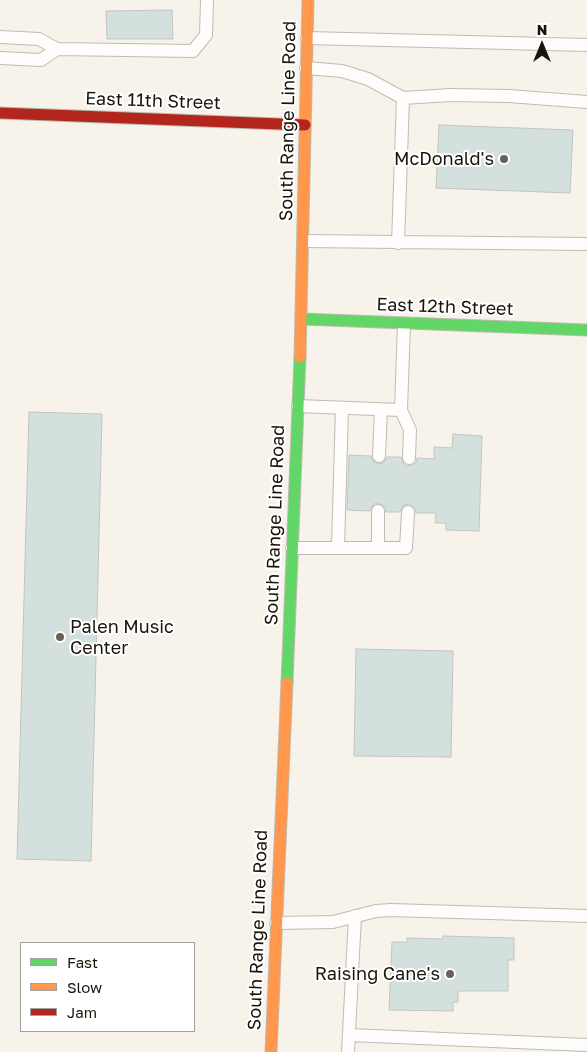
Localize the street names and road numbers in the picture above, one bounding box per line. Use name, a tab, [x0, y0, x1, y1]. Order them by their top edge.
street label: South Range Line Road	[275, 21, 301, 221]
street label: East 11th Street	[85, 88, 221, 114]
street label: East 12th Street	[376, 294, 514, 320]
street label: South Range Line Road	[261, 424, 289, 626]
street label: South Range Line Road	[244, 829, 272, 1031]

